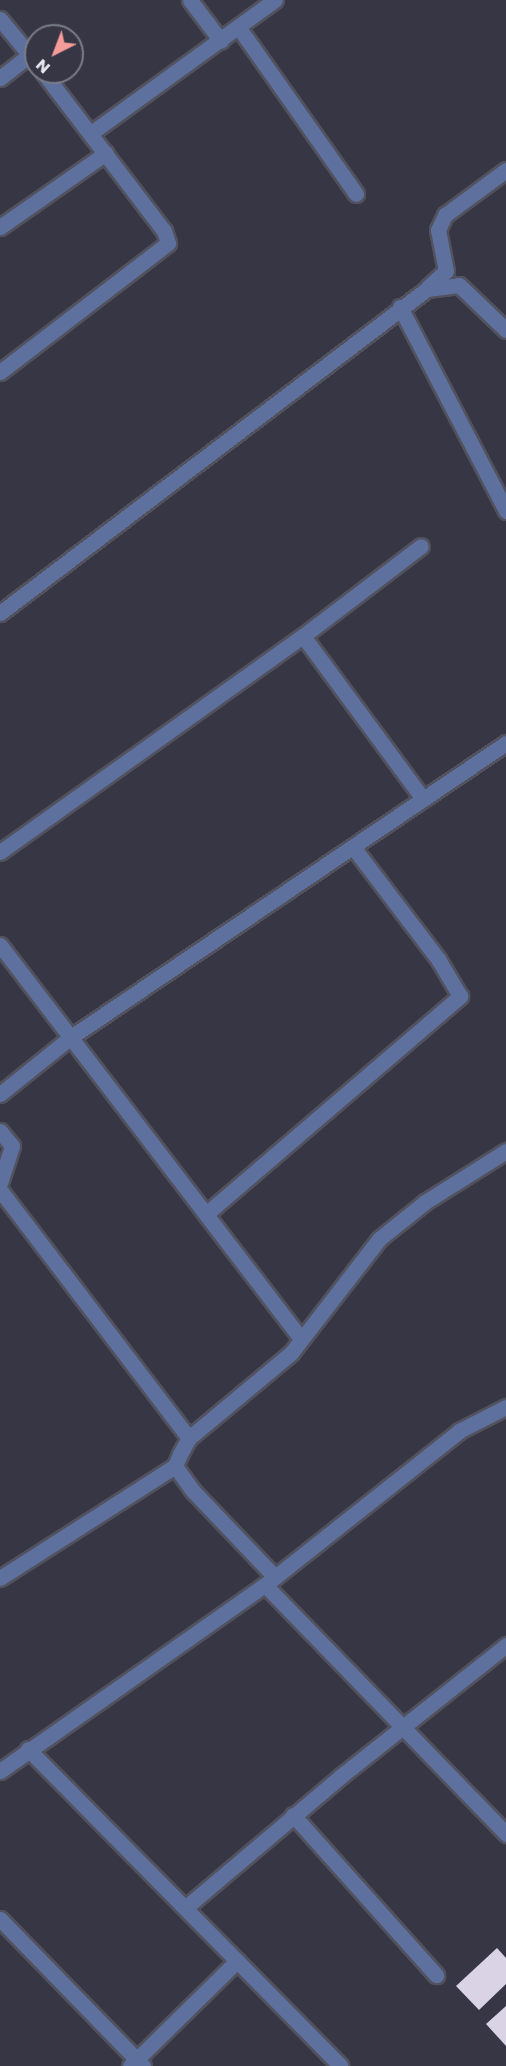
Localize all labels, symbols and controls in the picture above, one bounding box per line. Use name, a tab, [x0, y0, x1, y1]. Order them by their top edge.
north arrow	[24, 24, 84, 84]
text: N	[31, 54, 55, 79]

